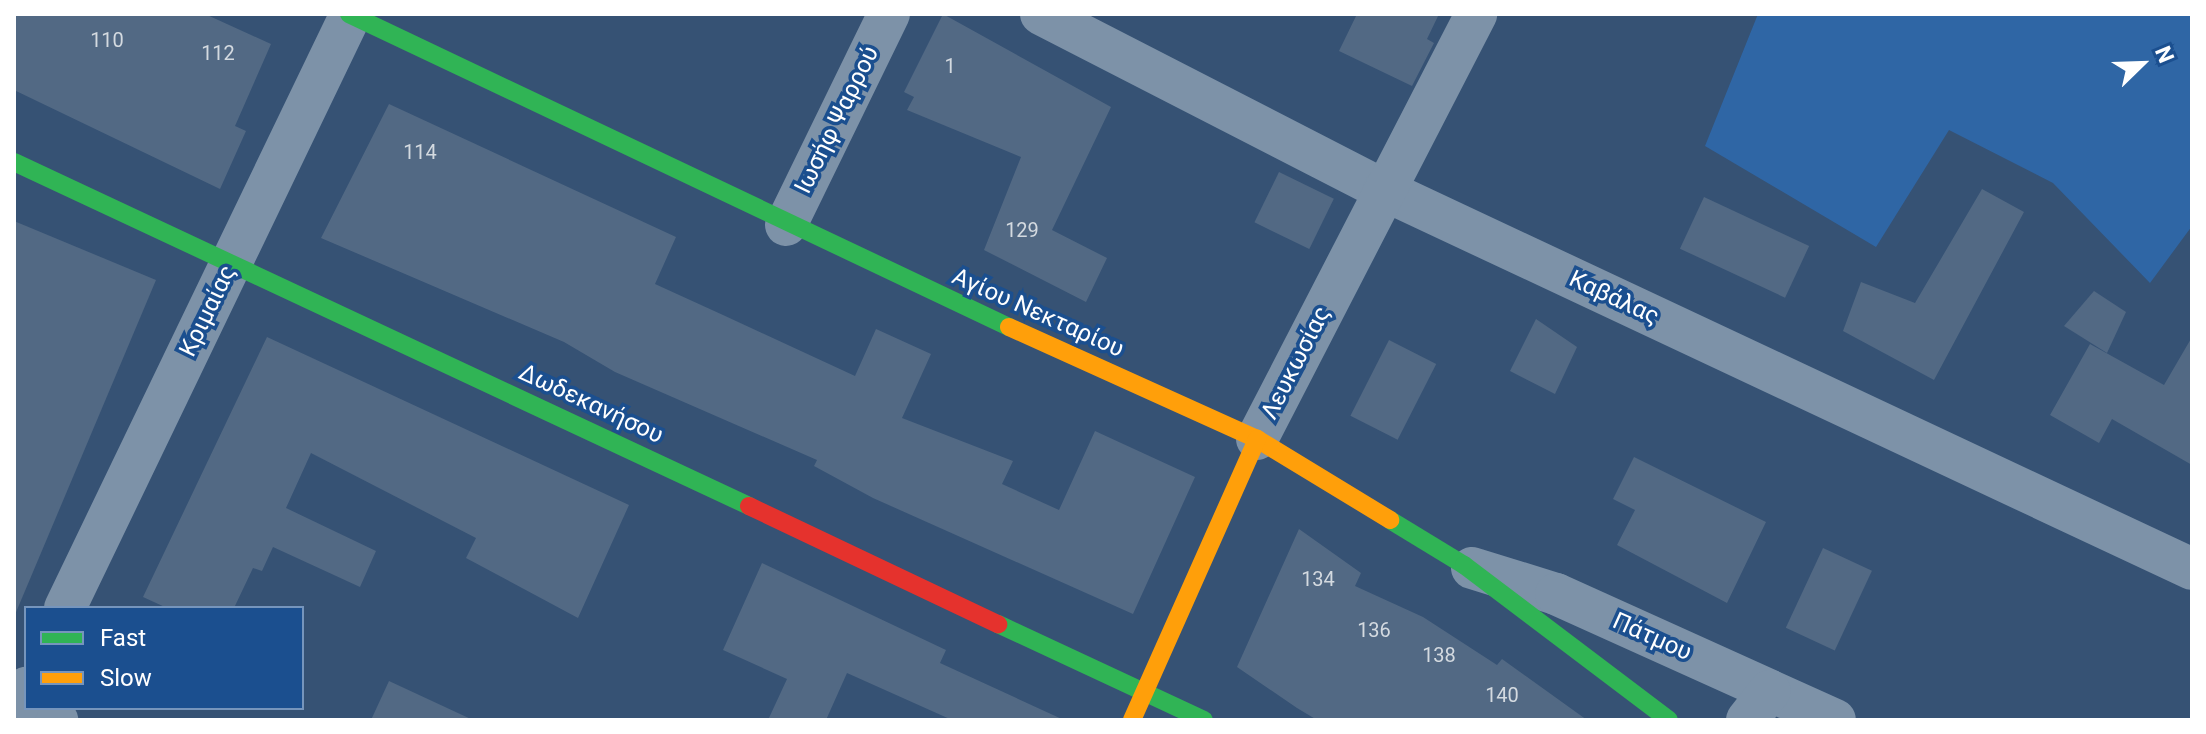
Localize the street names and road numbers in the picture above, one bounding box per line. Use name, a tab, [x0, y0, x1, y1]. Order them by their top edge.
street label: Ιωσήφ Ψαρρού	[789, 42, 885, 198]
street label: Κριμαίας	[174, 261, 242, 361]
street label: Αγίου Νεκταρίου	[948, 262, 1128, 364]
street label: Καβάλας	[1564, 265, 1664, 331]
street label: Λευκωσίας	[1255, 302, 1337, 424]
street label: Δωδεκανήσου	[514, 358, 668, 450]
street label: Πάτμου	[1608, 607, 1696, 667]

